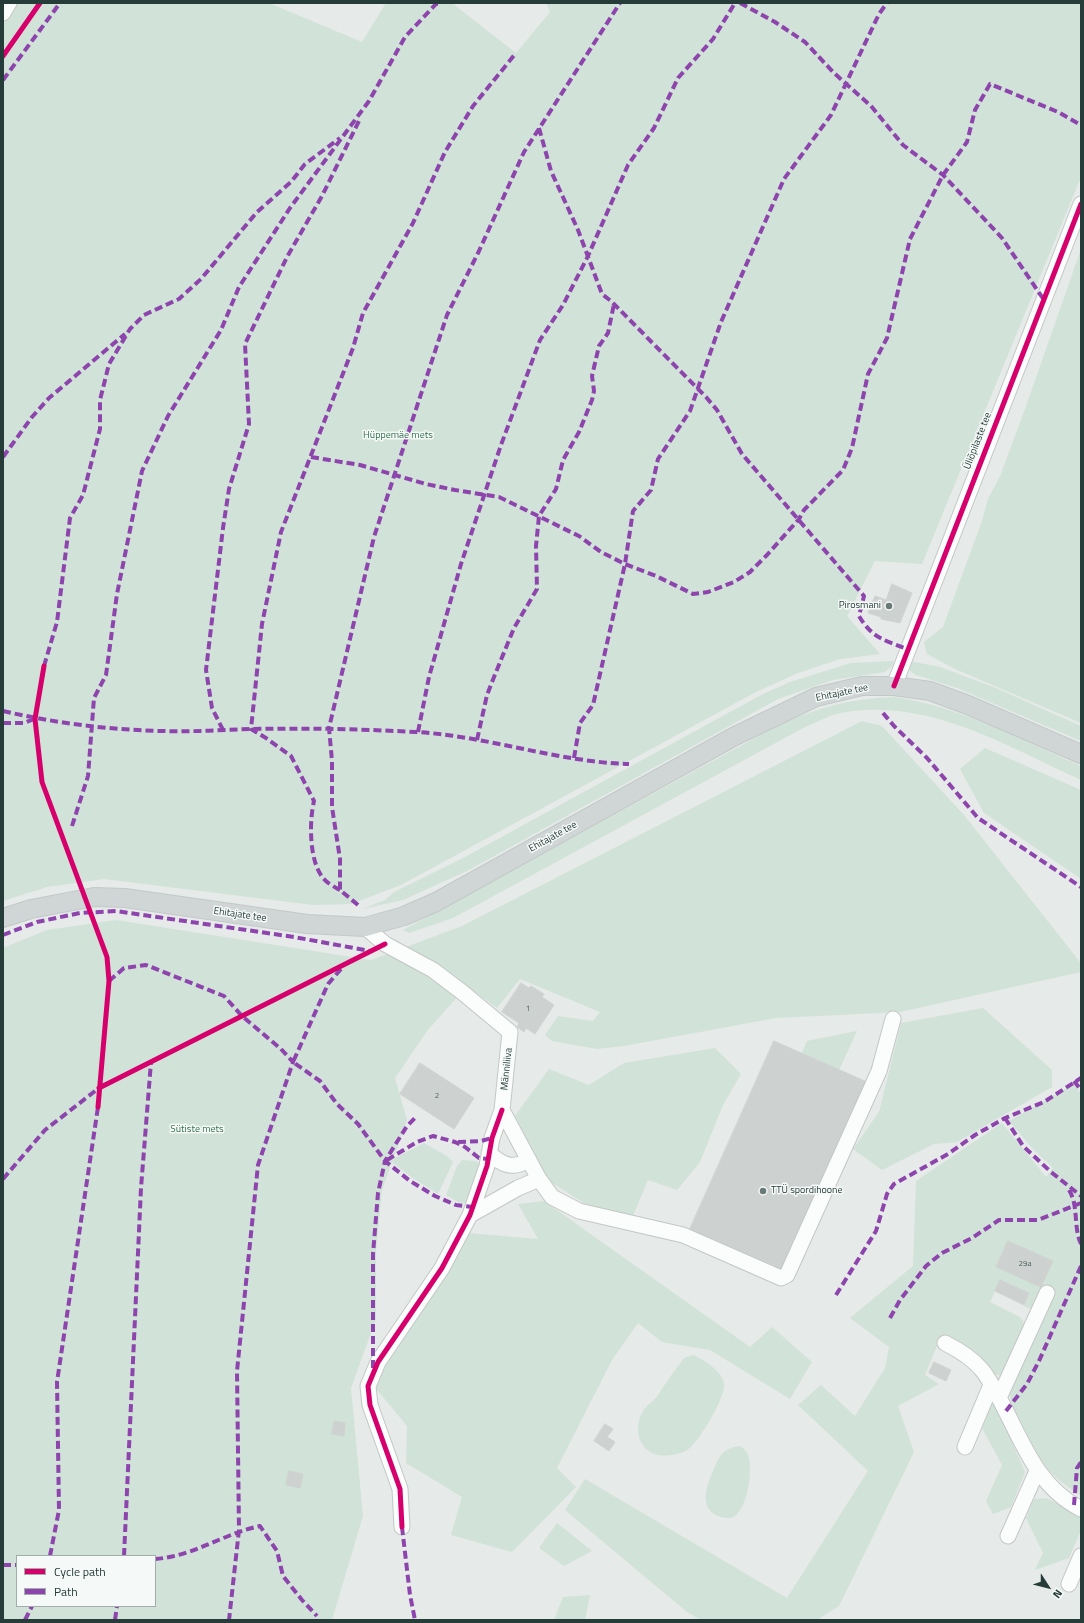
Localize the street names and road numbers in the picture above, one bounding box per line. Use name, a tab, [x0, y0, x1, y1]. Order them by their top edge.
street label: Üliõpilaste tee	[962, 411, 994, 471]
street label: Ehitajate tee	[815, 682, 869, 704]
street label: Ehitajate tee	[527, 819, 579, 855]
street label: Ehitajate tee	[213, 905, 267, 925]
street label: Männiliiva	[499, 1047, 515, 1091]

